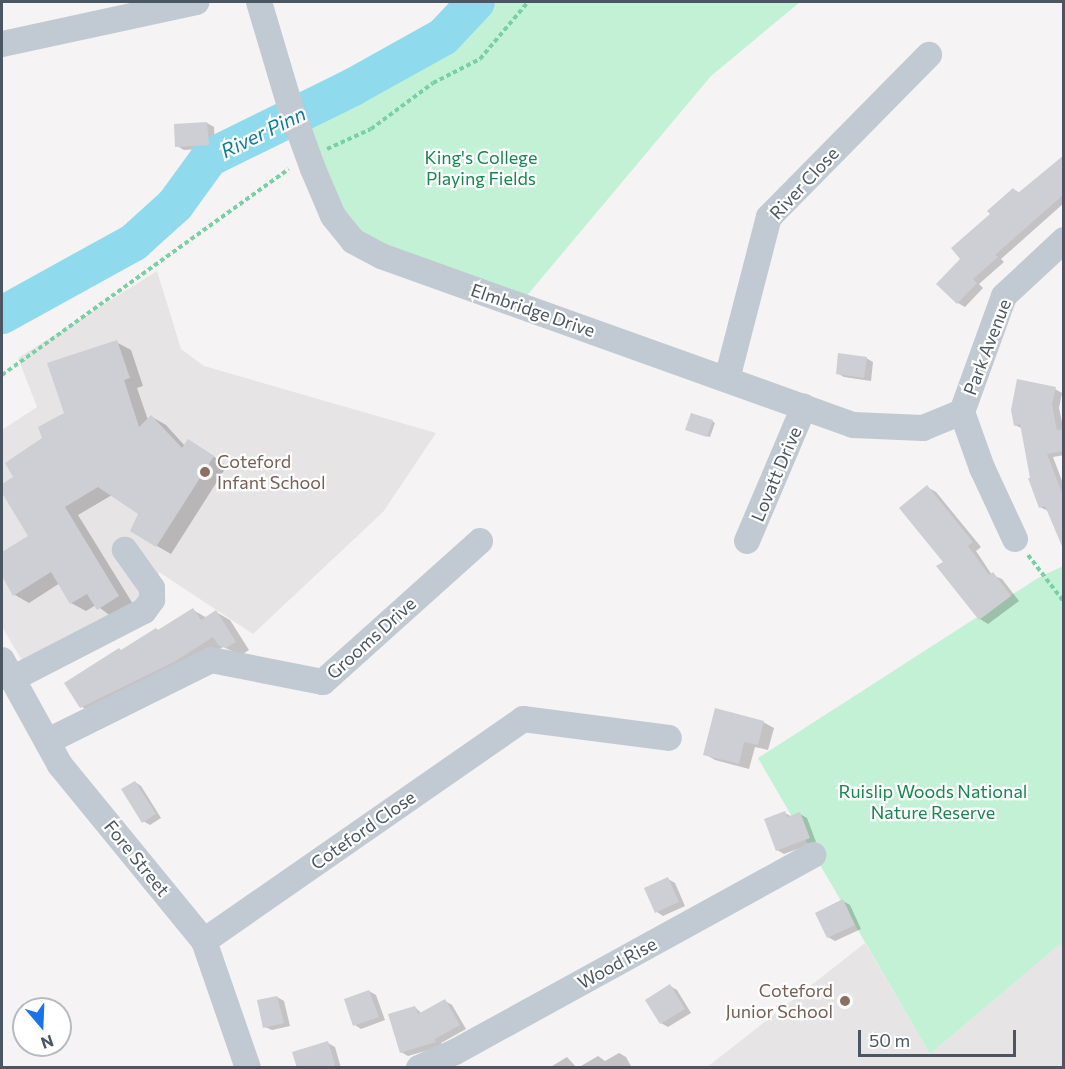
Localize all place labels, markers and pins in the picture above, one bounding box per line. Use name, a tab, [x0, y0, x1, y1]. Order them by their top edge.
place label: Coteford Infant School	[217, 451, 326, 494]
marker: Coteford Infant School	[198, 465, 212, 479]
place label: Coteford Junior School	[726, 980, 833, 1022]
marker: Coteford Junior School	[838, 994, 852, 1008]

